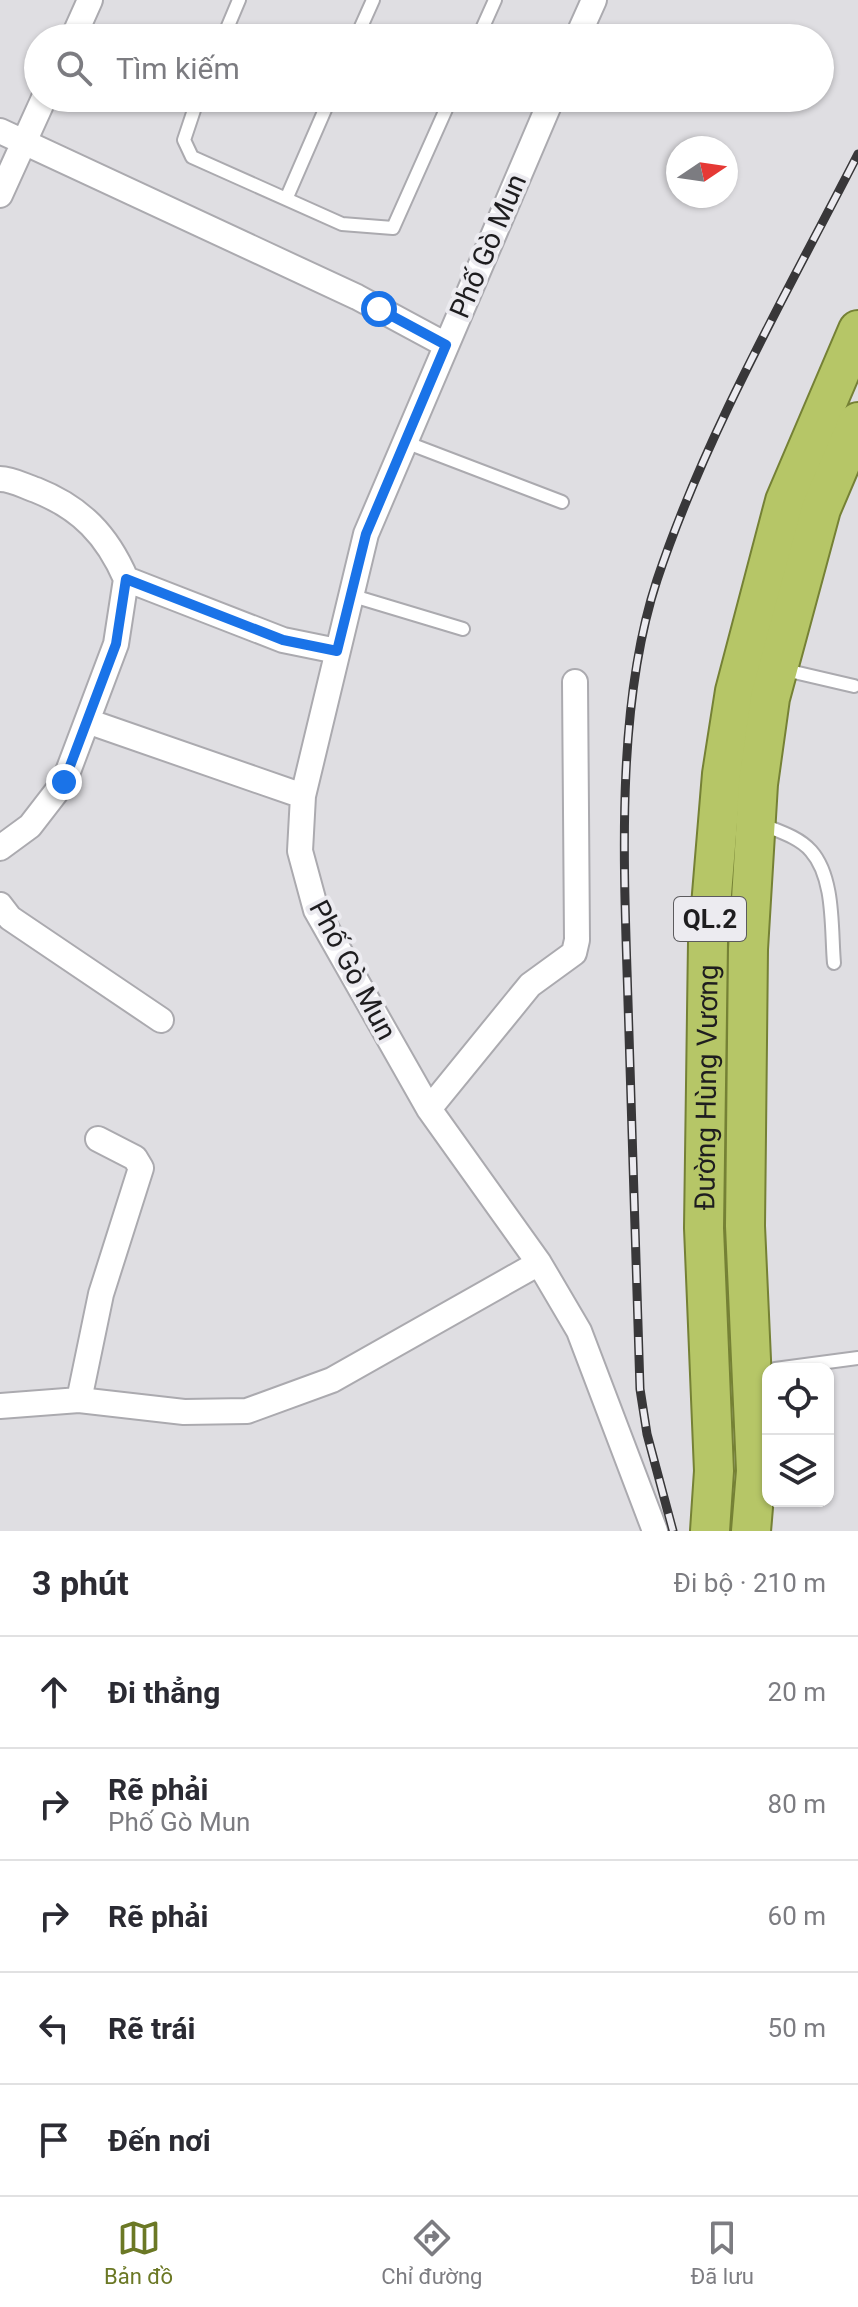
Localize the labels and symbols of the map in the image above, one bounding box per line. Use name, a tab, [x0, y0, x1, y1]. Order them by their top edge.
north arrow	[666, 136, 738, 208]
street label: Phố Gò Mun	[443, 169, 533, 323]
route start	[361, 291, 397, 327]
route end	[46, 764, 82, 800]
street label: Phố Gò Mun	[302, 895, 404, 1045]
road number: QL.2	[674, 897, 746, 941]
street label: Đường Hùng Vương	[688, 964, 724, 1211]

